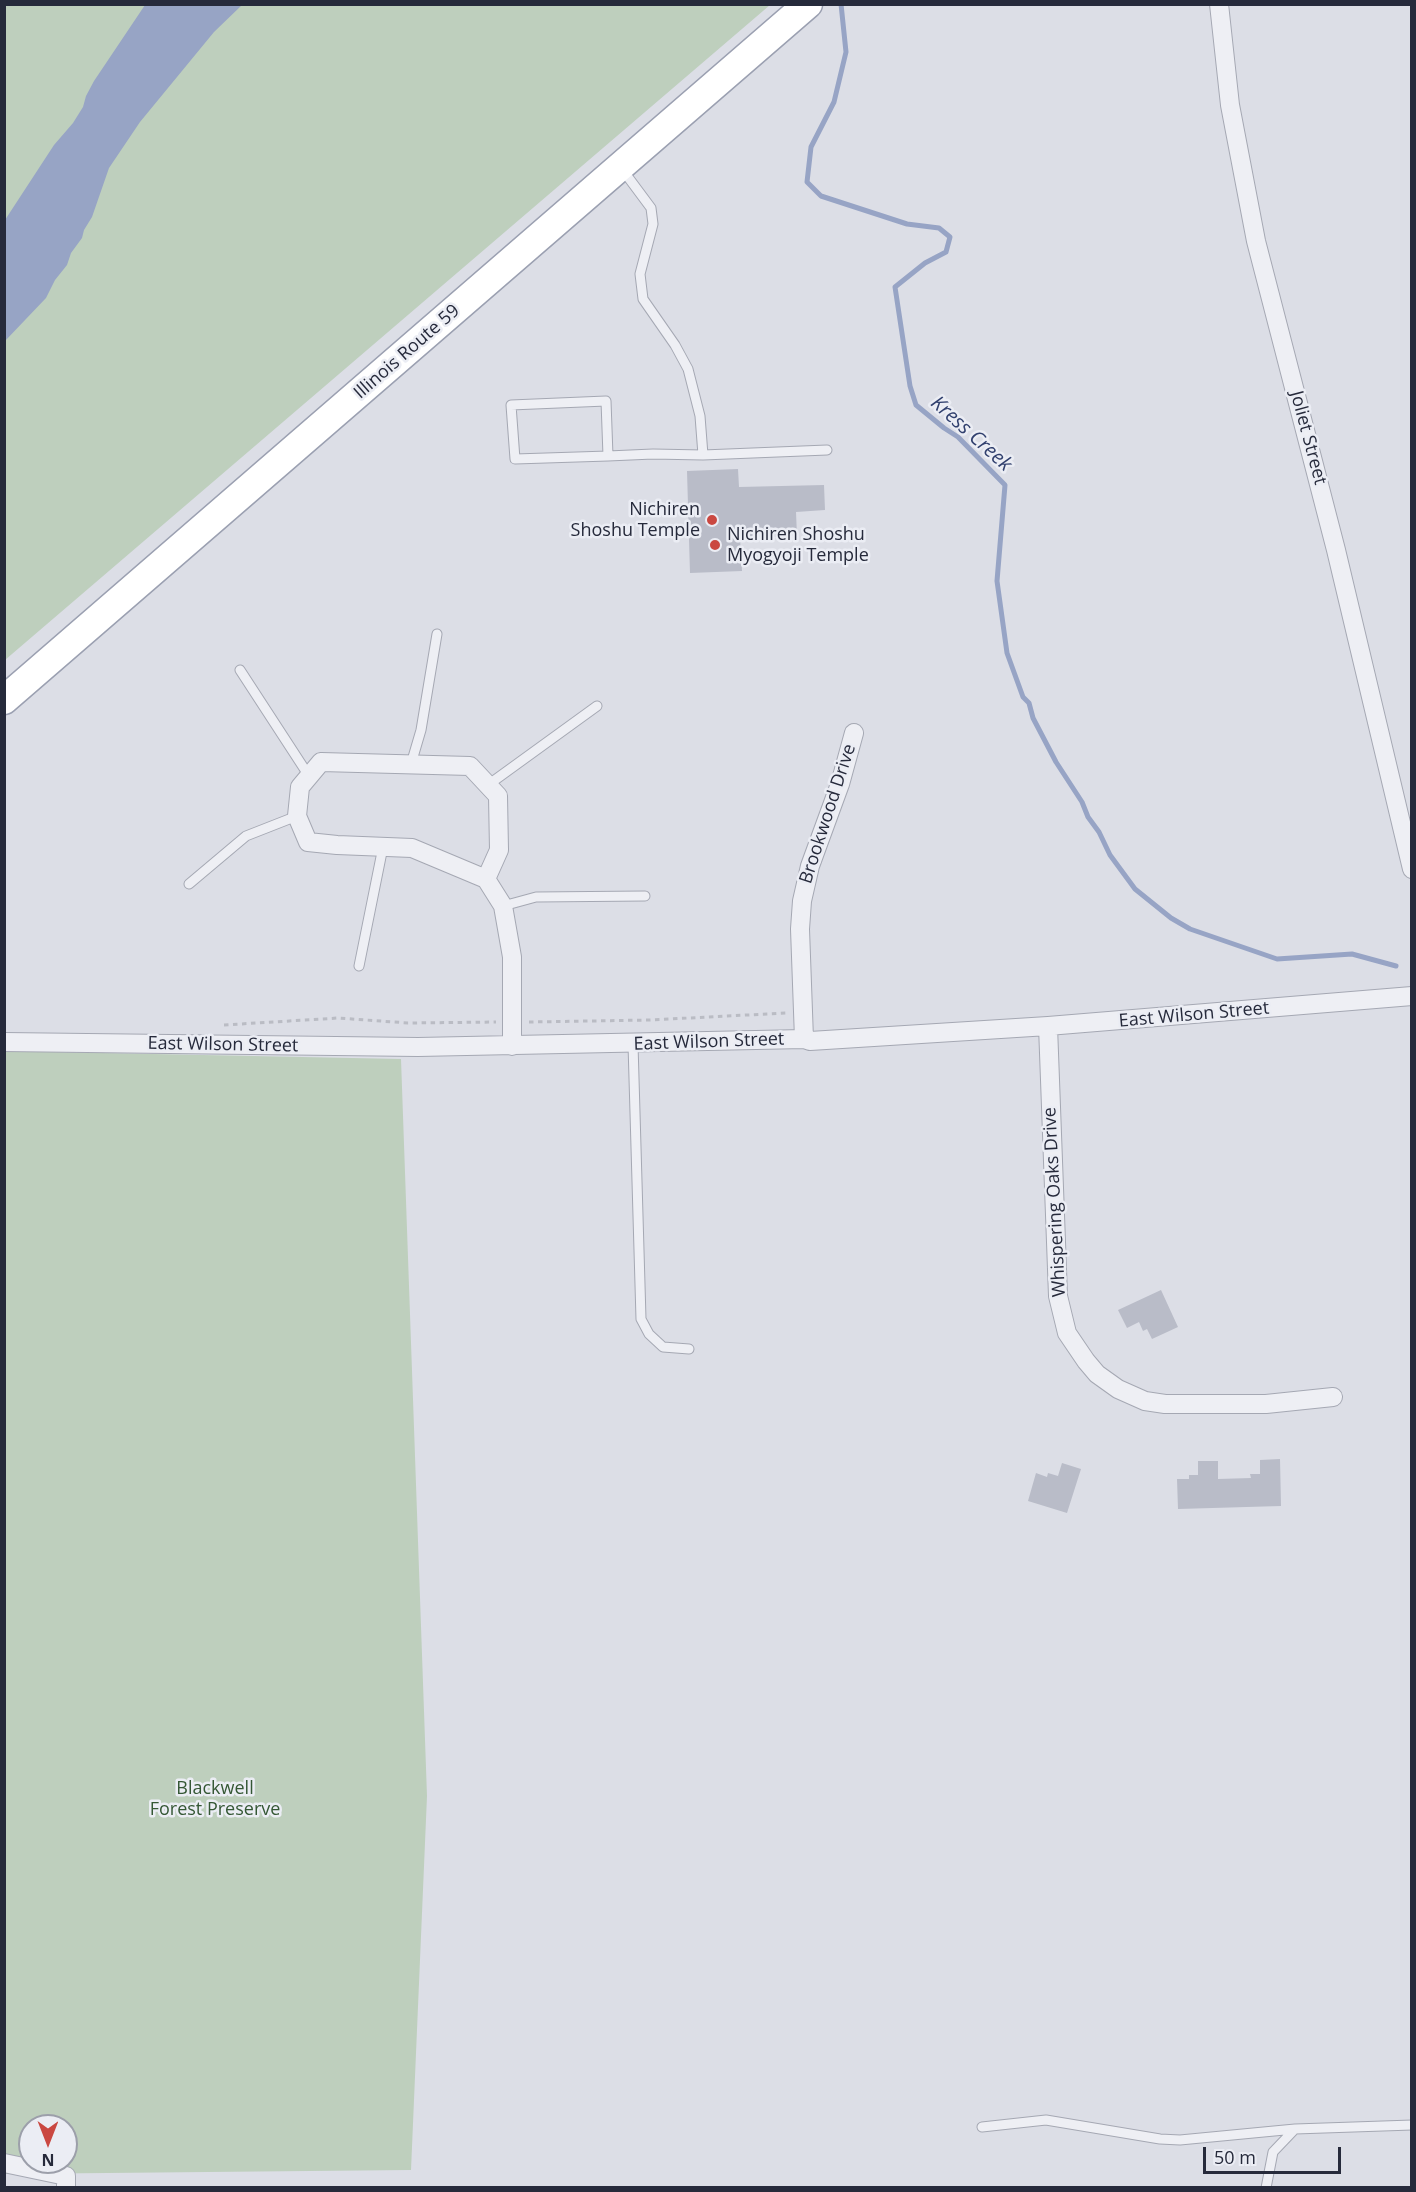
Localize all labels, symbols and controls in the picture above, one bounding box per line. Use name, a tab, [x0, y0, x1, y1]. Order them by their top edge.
street label: Illinois Route 59	[350, 300, 464, 404]
street label: Joliet Street	[1285, 389, 1331, 487]
water label: Kress Creek	[925, 391, 1017, 477]
place label: Nichiren Shoshu Temple	[571, 499, 700, 542]
marker: Nichiren Shoshu Temple	[705, 513, 719, 527]
place label: Nichiren Shoshu Myogyoji Temple	[727, 524, 869, 566]
marker: Nichiren Shoshu Myogyoji Temple	[708, 538, 722, 552]
street label: Brookwood Drive	[795, 741, 861, 887]
street label: East Wilson Street	[1118, 998, 1270, 1032]
street label: East Wilson Street	[633, 1029, 785, 1055]
street label: East Wilson Street	[147, 1033, 299, 1057]
street label: Whispering Oaks Drive	[1039, 1107, 1071, 1297]
park label: Blackwell Forest Preserve	[150, 1778, 280, 1820]
north arrow	[18, 2114, 78, 2174]
scale bar	[1206, 2135, 1344, 2173]
text: 50 m	[1214, 2145, 1256, 2169]
text: N	[42, 2149, 55, 2171]

